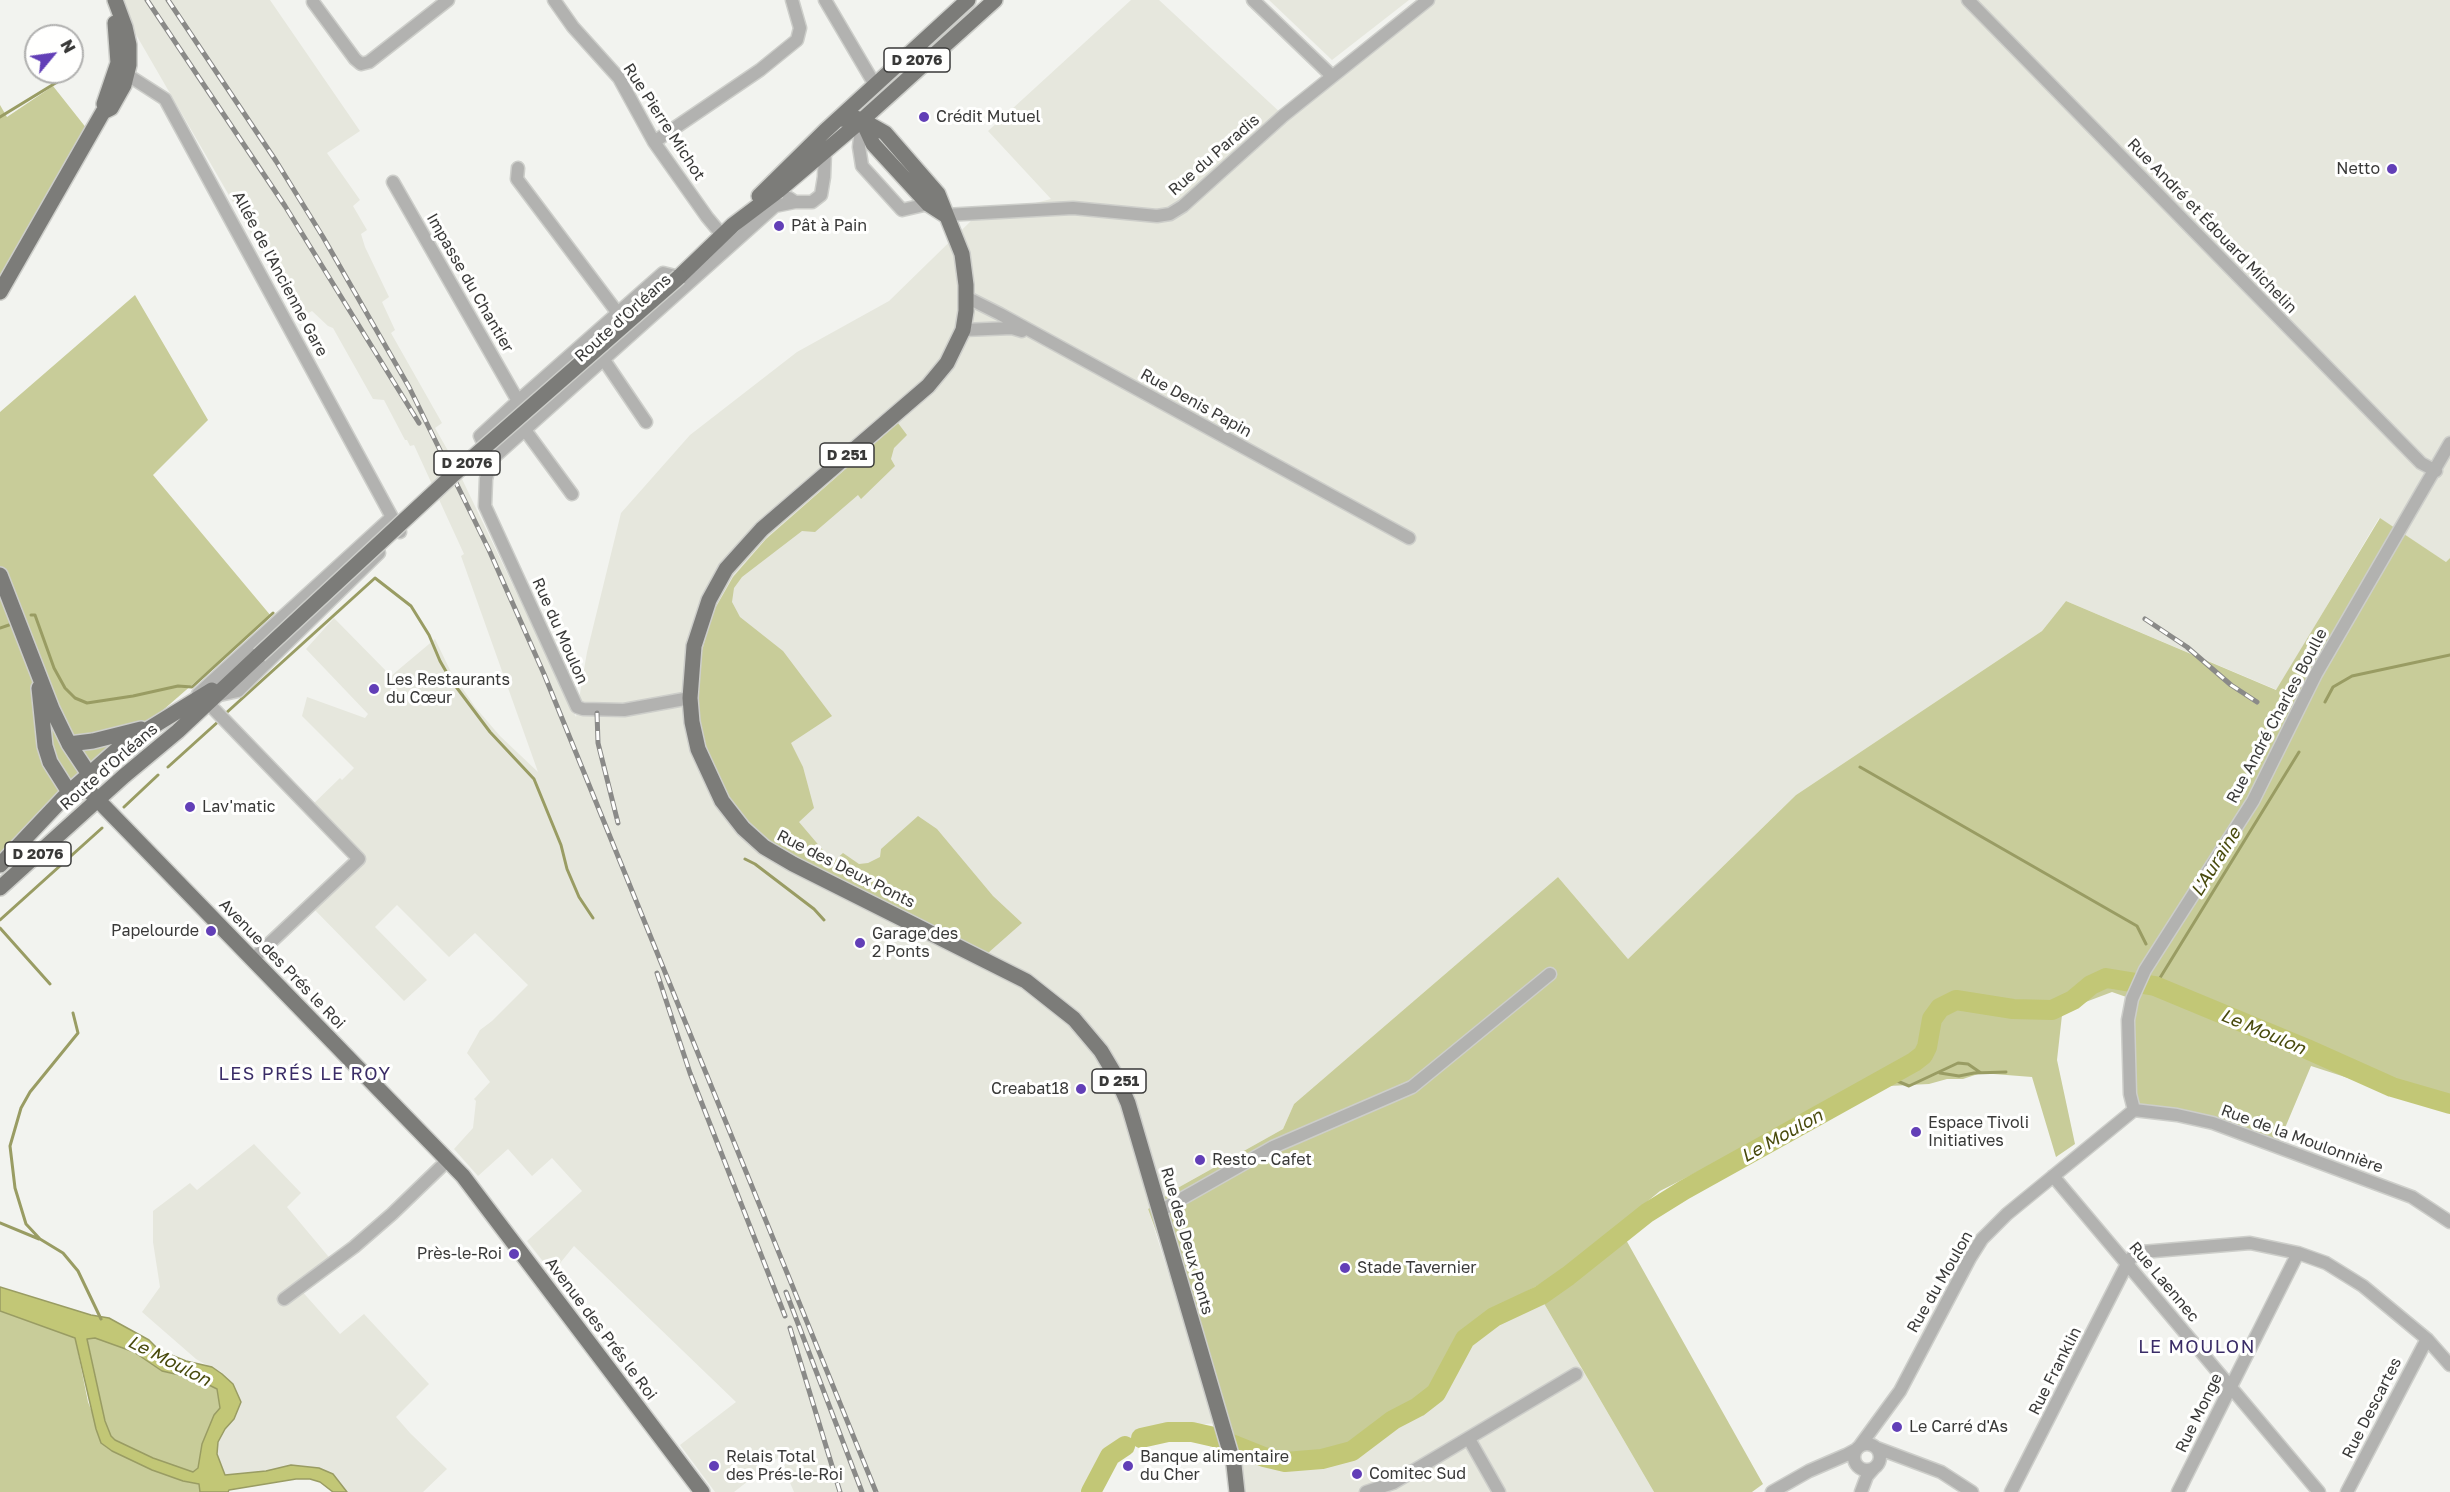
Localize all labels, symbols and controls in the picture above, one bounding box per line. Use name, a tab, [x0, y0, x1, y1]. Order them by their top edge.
north arrow	[24, 24, 84, 84]
text: N	[56, 36, 80, 56]
road number: D 2076	[884, 48, 950, 72]
street label: Rue Pierre Michot	[619, 60, 709, 184]
place label: Crédit Mutuel	[936, 107, 1041, 127]
marker: Crédit Mutuel	[917, 110, 931, 124]
street label: Rue du Paradis	[1165, 110, 1263, 200]
street label: Rue André et Édouard Michelin	[2123, 135, 2301, 317]
place label: Netto	[2336, 159, 2380, 179]
marker: Netto	[2385, 162, 2399, 176]
street label: Allée de l'Ancienne Gare	[228, 188, 332, 360]
street label: Impasse du Chantier	[422, 210, 518, 356]
place label: Pât à Pain	[791, 216, 867, 236]
marker: Pât à Pain	[772, 219, 786, 233]
street label: Route d'Orléans	[571, 270, 675, 366]
street label: Rue Denis Papin	[1137, 365, 1255, 441]
road number: D 251	[820, 443, 874, 467]
road number: D 2076	[434, 451, 500, 475]
street label: Rue du Moulon	[528, 575, 592, 687]
street label: Rue André Charles Boulle	[2223, 625, 2331, 807]
place label: Les Restaurants du Cœur	[386, 670, 510, 708]
marker: Les Restaurants du Cœur	[367, 682, 381, 696]
street label: Route d'Orléans	[56, 719, 162, 815]
place label: Lav'matic	[202, 797, 276, 817]
marker: Lav'matic	[183, 800, 197, 814]
water label: L'Auraine	[2186, 824, 2246, 900]
street label: Rue des Deux Ponts	[774, 826, 918, 912]
road number: D 2076	[5, 842, 71, 866]
street label: Avenue des Prés le Roi	[215, 895, 349, 1033]
place label: Papelourde	[111, 921, 199, 941]
marker: Papelourde	[204, 924, 218, 938]
place label: Garage des 2 Ponts	[872, 924, 958, 962]
marker: Garage des 2 Ponts	[853, 936, 867, 950]
water label: Le Moulon	[2218, 1005, 2308, 1059]
district label: LES PRÉS LE ROY	[218, 1063, 392, 1085]
road number: D 251	[1092, 1069, 1146, 1093]
place label: Creabat18	[991, 1079, 1069, 1099]
marker: Creabat18	[1074, 1082, 1088, 1096]
street label: Rue de la Moulonnière	[2218, 1101, 2386, 1177]
water label: Le Moulon	[1738, 1105, 1826, 1167]
place label: Espace Tivoli Initiatives	[1928, 1113, 2029, 1151]
marker: Espace Tivoli Initiatives	[1909, 1125, 1923, 1139]
place label: Resto - Cafet	[1212, 1150, 1312, 1170]
marker: Resto - Cafet	[1193, 1153, 1207, 1167]
street label: Rue des Deux Ponts	[1157, 1165, 1217, 1317]
street label: Rue du Moulon	[1903, 1228, 1977, 1336]
street label: Rue Laennec	[2125, 1238, 2203, 1326]
place label: Près-le-Roi	[417, 1244, 502, 1264]
marker: Près-le-Roi	[507, 1247, 521, 1261]
street label: Avenue des Prés le Roi	[541, 1254, 661, 1404]
place label: Stade Tavernier	[1357, 1258, 1476, 1278]
marker: Stade Tavernier	[1338, 1261, 1352, 1275]
street label: Rue Franklin	[2025, 1324, 2085, 1418]
water label: Le Moulon	[124, 1331, 214, 1391]
district label: LE MOULON	[2138, 1336, 2256, 1358]
street label: Rue Descartes	[2338, 1354, 2406, 1462]
street label: Rue Monge	[2172, 1370, 2226, 1456]
place label: Le Carré d'As	[1909, 1417, 2008, 1437]
marker: Le Carré d'As	[1890, 1420, 1904, 1434]
place label: Relais Total des Prés-le-Roi	[726, 1447, 843, 1485]
place label: Banque alimentaire du Cher	[1140, 1447, 1289, 1485]
marker: Relais Total des Prés-le-Roi	[707, 1459, 721, 1473]
marker: Banque alimentaire du Cher	[1121, 1459, 1135, 1473]
place label: Comitec Sud	[1369, 1464, 1466, 1484]
marker: Comitec Sud	[1350, 1467, 1364, 1481]

